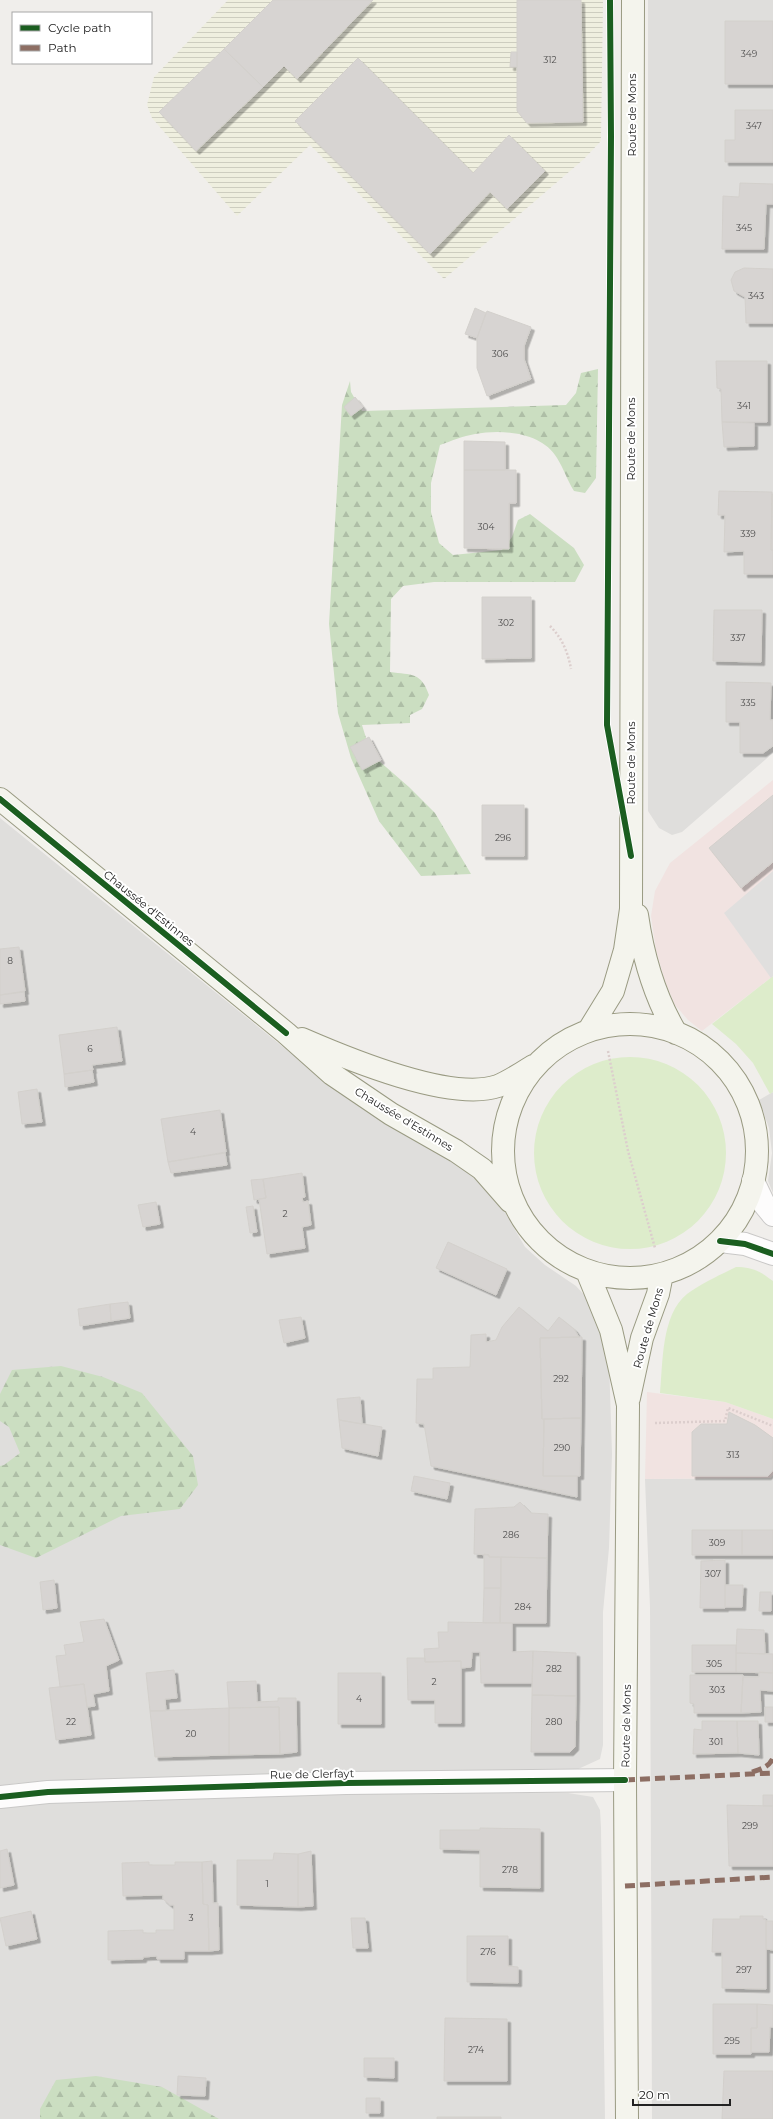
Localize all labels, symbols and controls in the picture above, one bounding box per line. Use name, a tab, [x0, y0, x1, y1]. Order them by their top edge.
legend	[12, 12, 152, 64]
text: Cycle path	[48, 20, 111, 35]
text: Path	[48, 40, 77, 55]
house number: 349	[741, 48, 758, 59]
house number: 312	[543, 54, 557, 65]
street label: Route de Mons	[625, 73, 639, 157]
house number: 347	[746, 120, 762, 131]
house number: 345	[736, 222, 752, 233]
house number: 343	[748, 290, 764, 301]
house number: 306	[492, 348, 509, 359]
street label: Route de Mons	[624, 397, 638, 481]
house number: 341	[737, 400, 751, 411]
house number: 304	[478, 521, 495, 532]
house number: 339	[740, 528, 756, 539]
house number: 302	[498, 617, 514, 628]
house number: 337	[730, 632, 746, 643]
house number: 335	[740, 697, 756, 708]
street label: Route de Mons	[624, 721, 638, 805]
house number: 296	[495, 832, 512, 843]
street label: Chaussée d'Estinnes	[101, 867, 198, 949]
house number: 8	[7, 955, 13, 966]
house number: 6	[87, 1043, 93, 1054]
street label: Chaussée d'Estinnes	[352, 1084, 456, 1154]
house number: 4	[190, 1126, 196, 1137]
house number: 2	[282, 1208, 288, 1219]
street label: Route de Mons	[630, 1285, 666, 1370]
house number: 292	[553, 1373, 569, 1384]
house number: 290	[554, 1442, 570, 1453]
house number: 313	[726, 1449, 740, 1460]
house number: 286	[503, 1529, 520, 1540]
house number: 309	[709, 1537, 726, 1548]
house number: 307	[705, 1568, 721, 1579]
house number: 284	[515, 1601, 531, 1612]
house number: 305	[706, 1658, 722, 1669]
house number: 282	[546, 1663, 562, 1674]
house number: 2	[431, 1676, 437, 1687]
street label: Route de Mons	[618, 1684, 634, 1768]
house number: 303	[709, 1684, 725, 1695]
house number: 4	[356, 1693, 362, 1704]
house number: 22	[66, 1716, 76, 1727]
house number: 280	[546, 1716, 562, 1727]
house number: 20	[185, 1728, 197, 1739]
house number: 301	[709, 1736, 723, 1747]
street label: Rue de Clerfayt	[270, 1766, 355, 1782]
house number: 299	[742, 1820, 759, 1831]
house number: 278	[502, 1864, 518, 1875]
house number: 1	[265, 1878, 269, 1889]
house number: 3	[188, 1912, 194, 1923]
house number: 276	[480, 1946, 496, 1957]
house number: 297	[736, 1964, 752, 1975]
house number: 295	[724, 2035, 740, 2046]
house number: 274	[468, 2044, 484, 2055]
scale bar	[633, 2081, 730, 2107]
text: 20 m	[639, 2087, 670, 2102]

